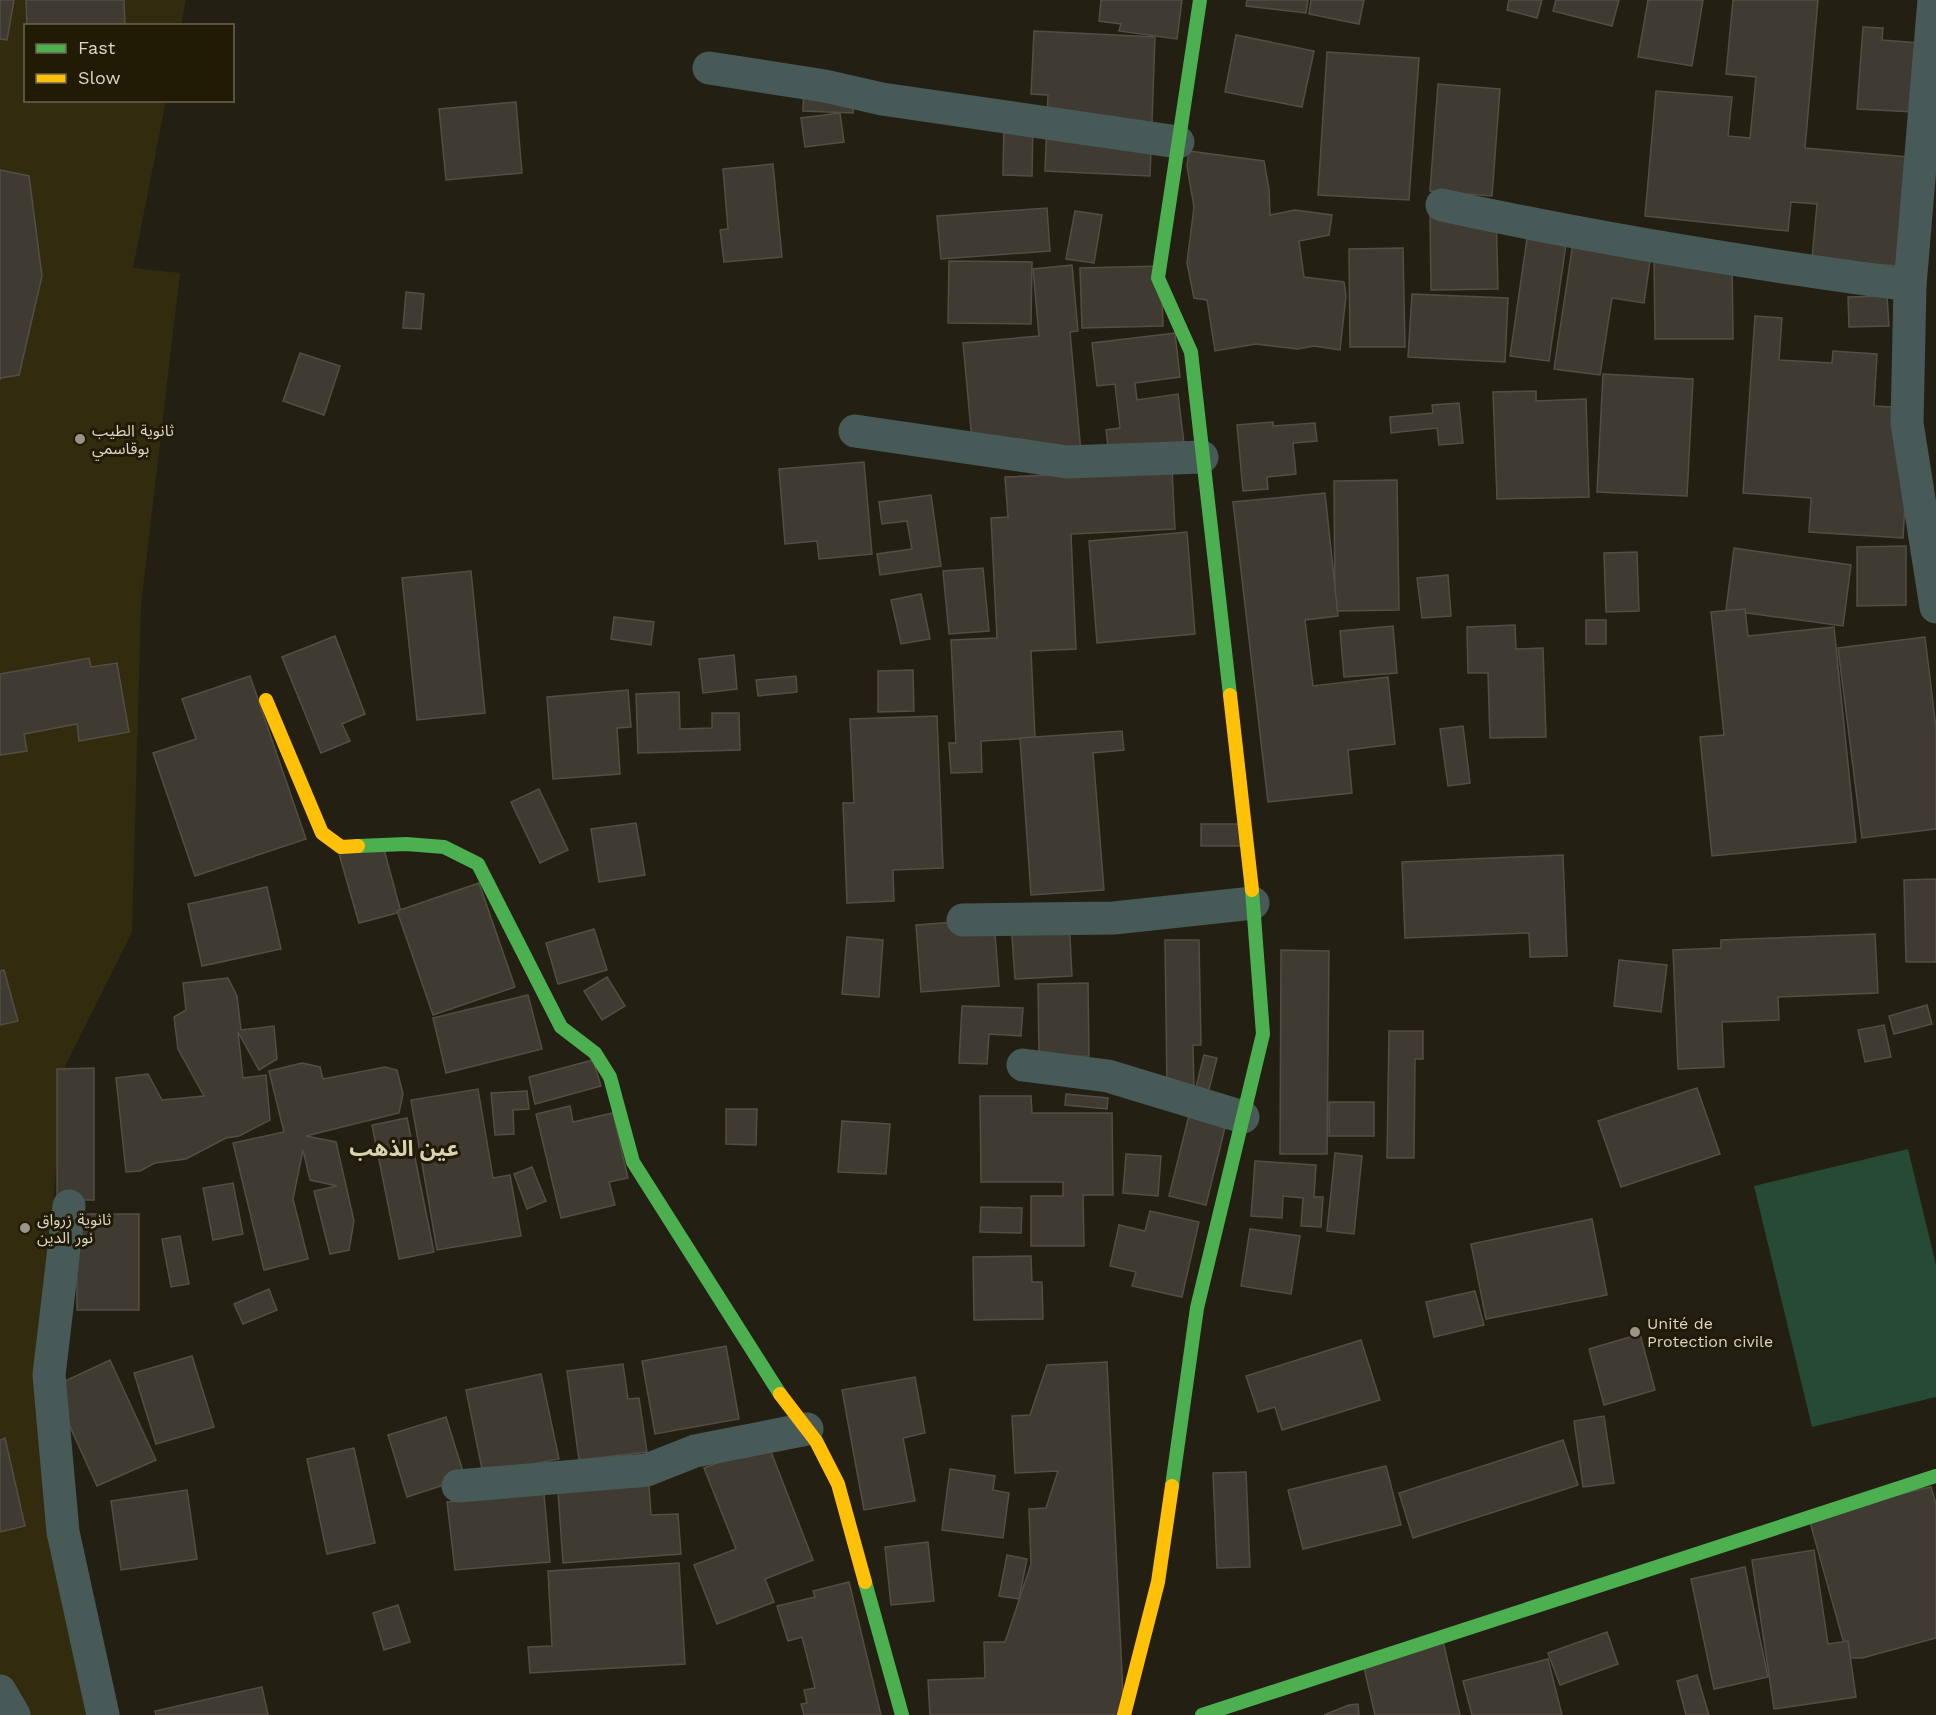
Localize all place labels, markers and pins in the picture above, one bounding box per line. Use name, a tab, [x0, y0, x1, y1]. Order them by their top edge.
place label: ثانوية الطيب بوقاسمي	[92, 421, 174, 461]
marker: ثانوية الطيب بوقاسمي	[73, 432, 87, 446]
place label: ثانوية زرواق نور الدين	[37, 1210, 112, 1247]
marker: ثانوية زرواق نور الدين	[18, 1221, 32, 1235]
place label: Unité de Protection civile	[1647, 1314, 1773, 1351]
marker: Unité de Protection civile	[1628, 1325, 1642, 1339]

